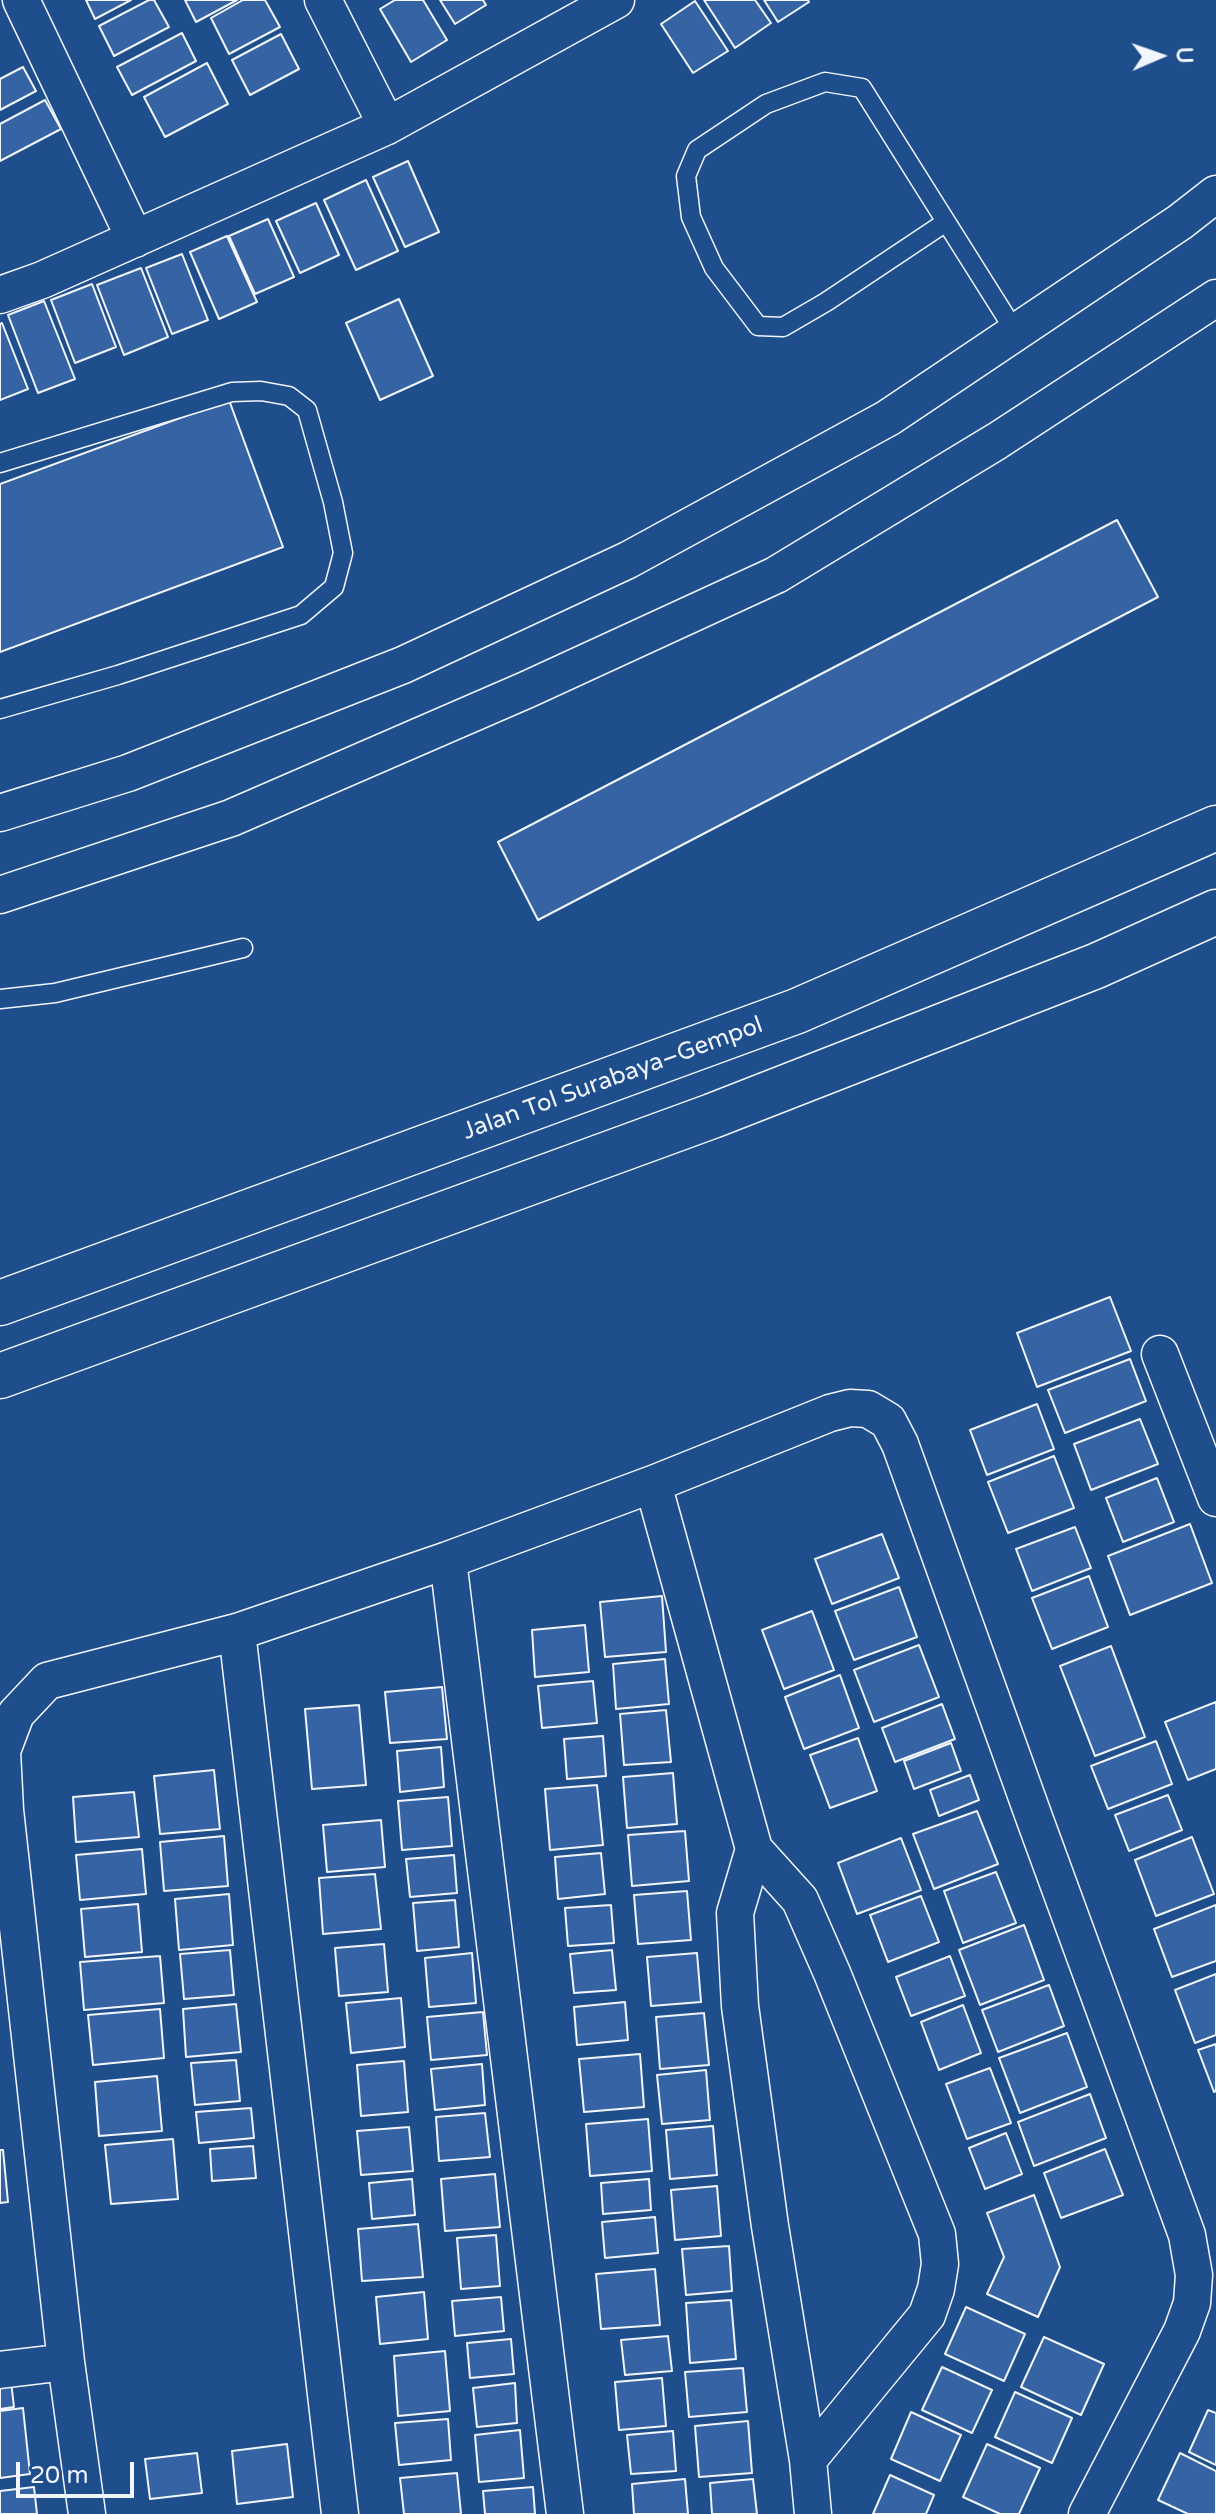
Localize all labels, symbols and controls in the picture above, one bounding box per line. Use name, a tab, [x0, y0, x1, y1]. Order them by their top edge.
north arrow	[1120, 16, 1200, 96]
text: U	[1171, 46, 1197, 64]
street label: Jalan Tol Surabaya–Gempol	[459, 1011, 767, 1147]
scale bar	[20, 2446, 138, 2496]
text: 20 m	[30, 2461, 88, 2490]

